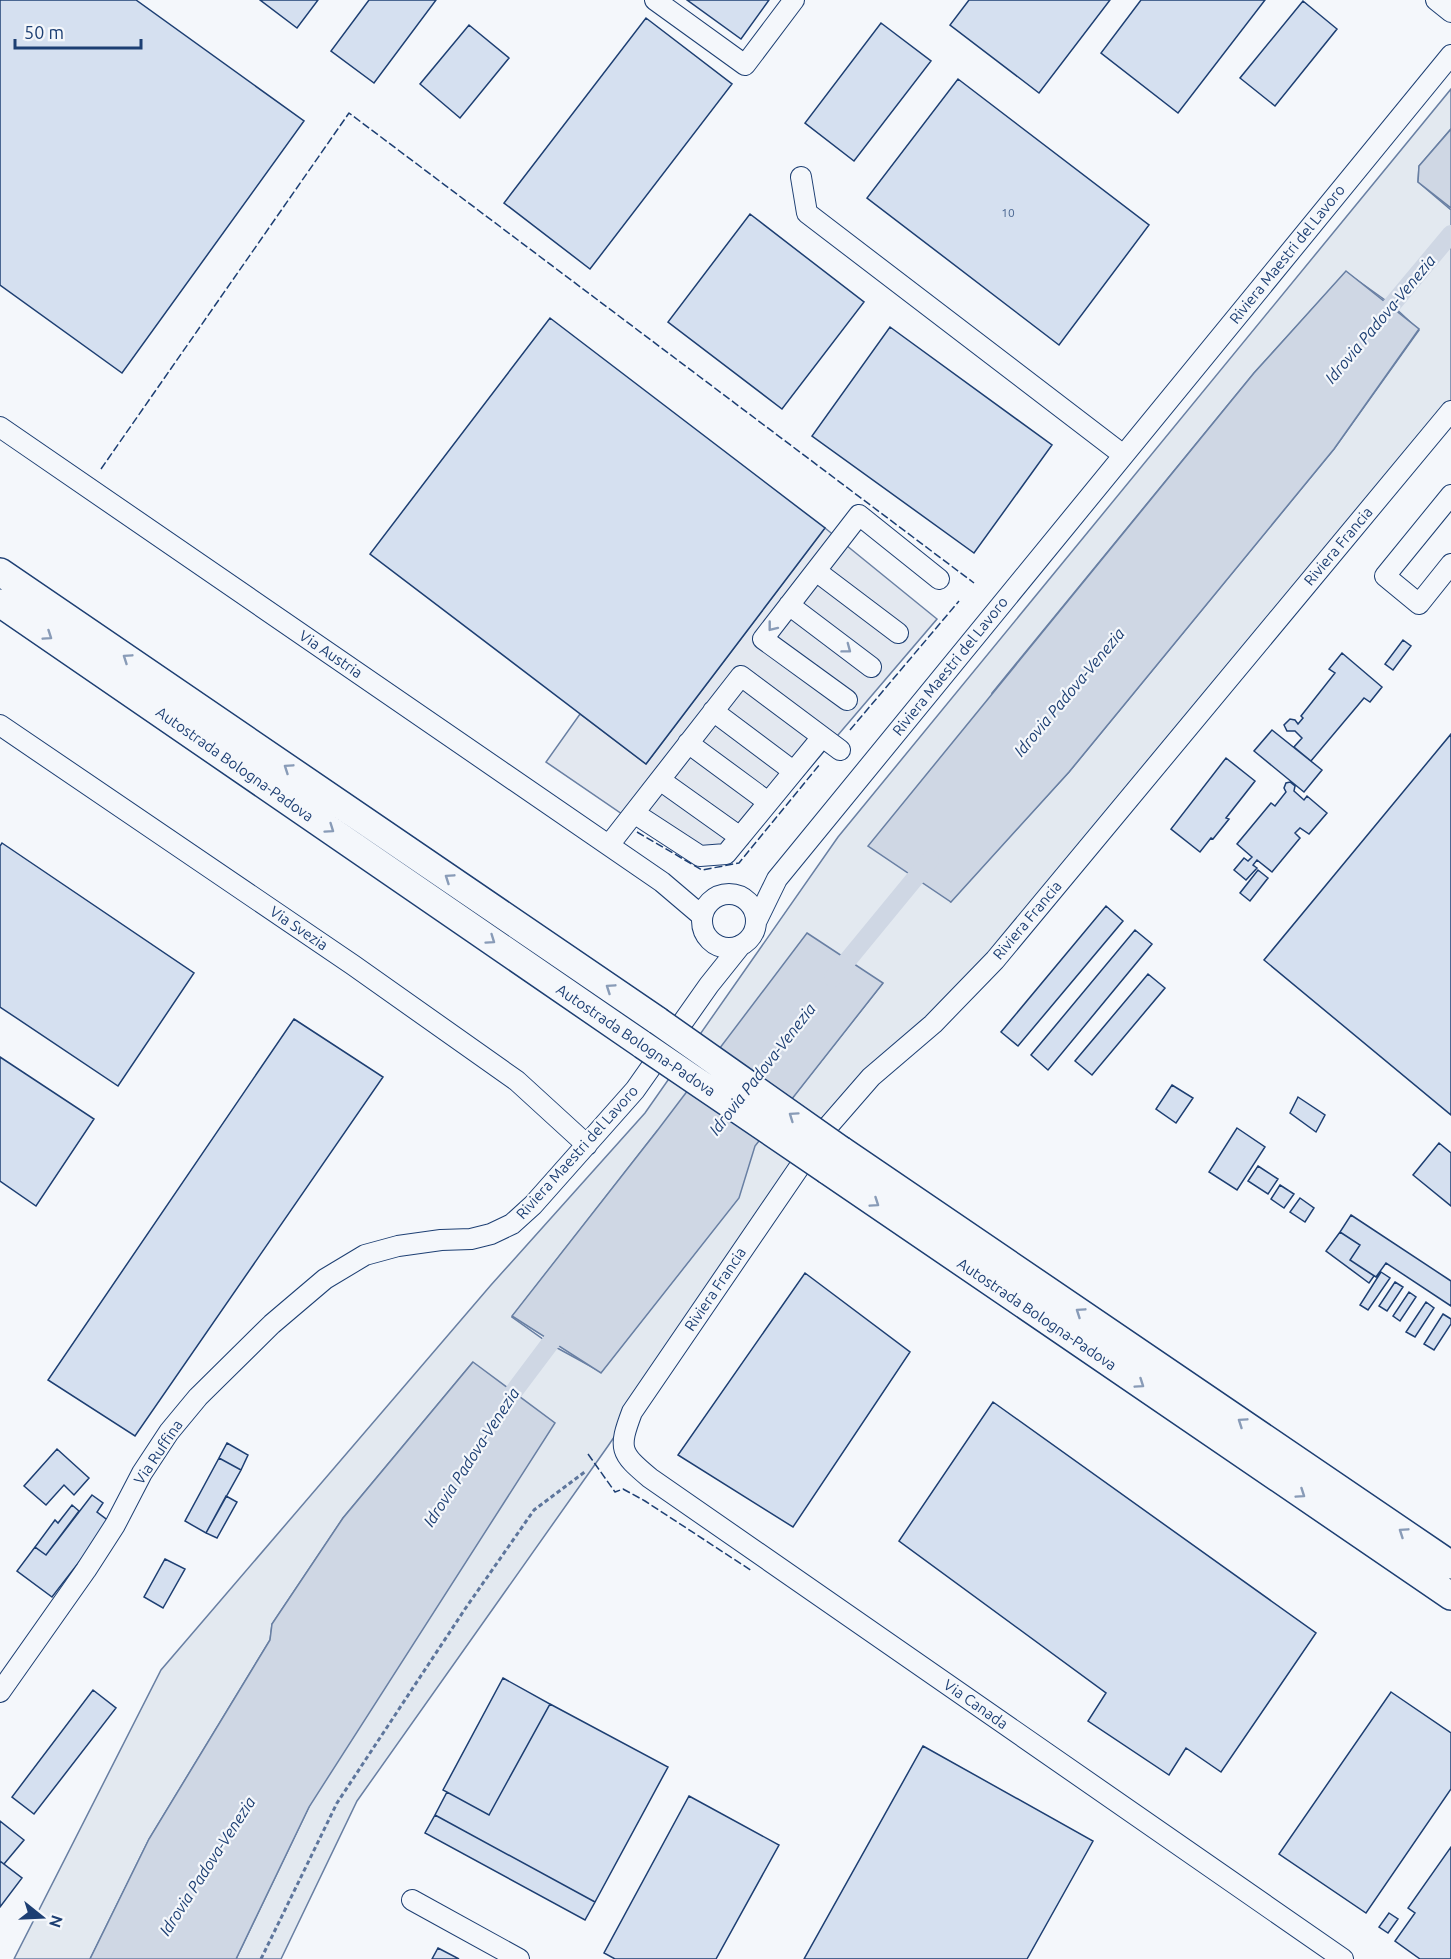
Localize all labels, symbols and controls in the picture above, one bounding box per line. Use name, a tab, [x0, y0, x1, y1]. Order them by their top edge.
scale bar	[15, 12, 141, 50]
text: 50 m	[24, 22, 64, 42]
street label: Riviera Maestri del Lavoro	[1226, 181, 1348, 327]
house number: 10	[1001, 206, 1015, 219]
water label: Idrovia Padova-Venezia	[1321, 251, 1439, 387]
street label: Riviera Francia	[1300, 503, 1376, 589]
street label: Riviera Maestri del Lavoro	[889, 593, 1011, 739]
one-way arrow	[768, 620, 779, 631]
water label: Idrovia Padova-Venezia	[1010, 624, 1128, 760]
street label: Via Austria	[296, 627, 366, 681]
one-way arrow	[42, 629, 53, 640]
one-way arrow	[840, 641, 851, 652]
one-way arrow	[122, 655, 133, 666]
street label: Autostrada Bologna-Padova	[153, 703, 317, 825]
one-way arrow	[283, 764, 294, 775]
one-way arrow	[323, 822, 334, 833]
one-way arrow	[444, 874, 455, 885]
street label: Riviera Francia	[989, 877, 1065, 963]
street label: Via Svezia	[267, 902, 331, 954]
one-way arrow	[484, 933, 495, 944]
street label: Autostrada Bologna-Padova	[553, 980, 719, 1100]
one-way arrow	[606, 984, 617, 995]
water label: Idrovia Padova-Venezia	[705, 999, 819, 1138]
street label: Riviera Maestri del Lavoro	[513, 1082, 641, 1222]
one-way arrow	[789, 1112, 800, 1123]
one-way arrow	[868, 1196, 879, 1207]
street label: Riviera Francia	[681, 1244, 749, 1334]
street label: Autostrada Bologna-Padova	[954, 1254, 1120, 1374]
one-way arrow	[1076, 1308, 1087, 1319]
one-way arrow	[1133, 1377, 1144, 1388]
water label: Idrovia Padova-Venezia	[419, 1384, 523, 1530]
street label: Via Ruffina	[130, 1417, 186, 1487]
one-way arrow	[1237, 1418, 1248, 1429]
one-way arrow	[1295, 1487, 1306, 1498]
one-way arrow	[1398, 1528, 1409, 1539]
street label: Via Canada	[941, 1676, 1011, 1732]
water label: Idrovia Padova-Venezia	[155, 1793, 259, 1939]
north arrow	[12, 1887, 72, 1947]
text: N	[46, 1913, 67, 1930]

